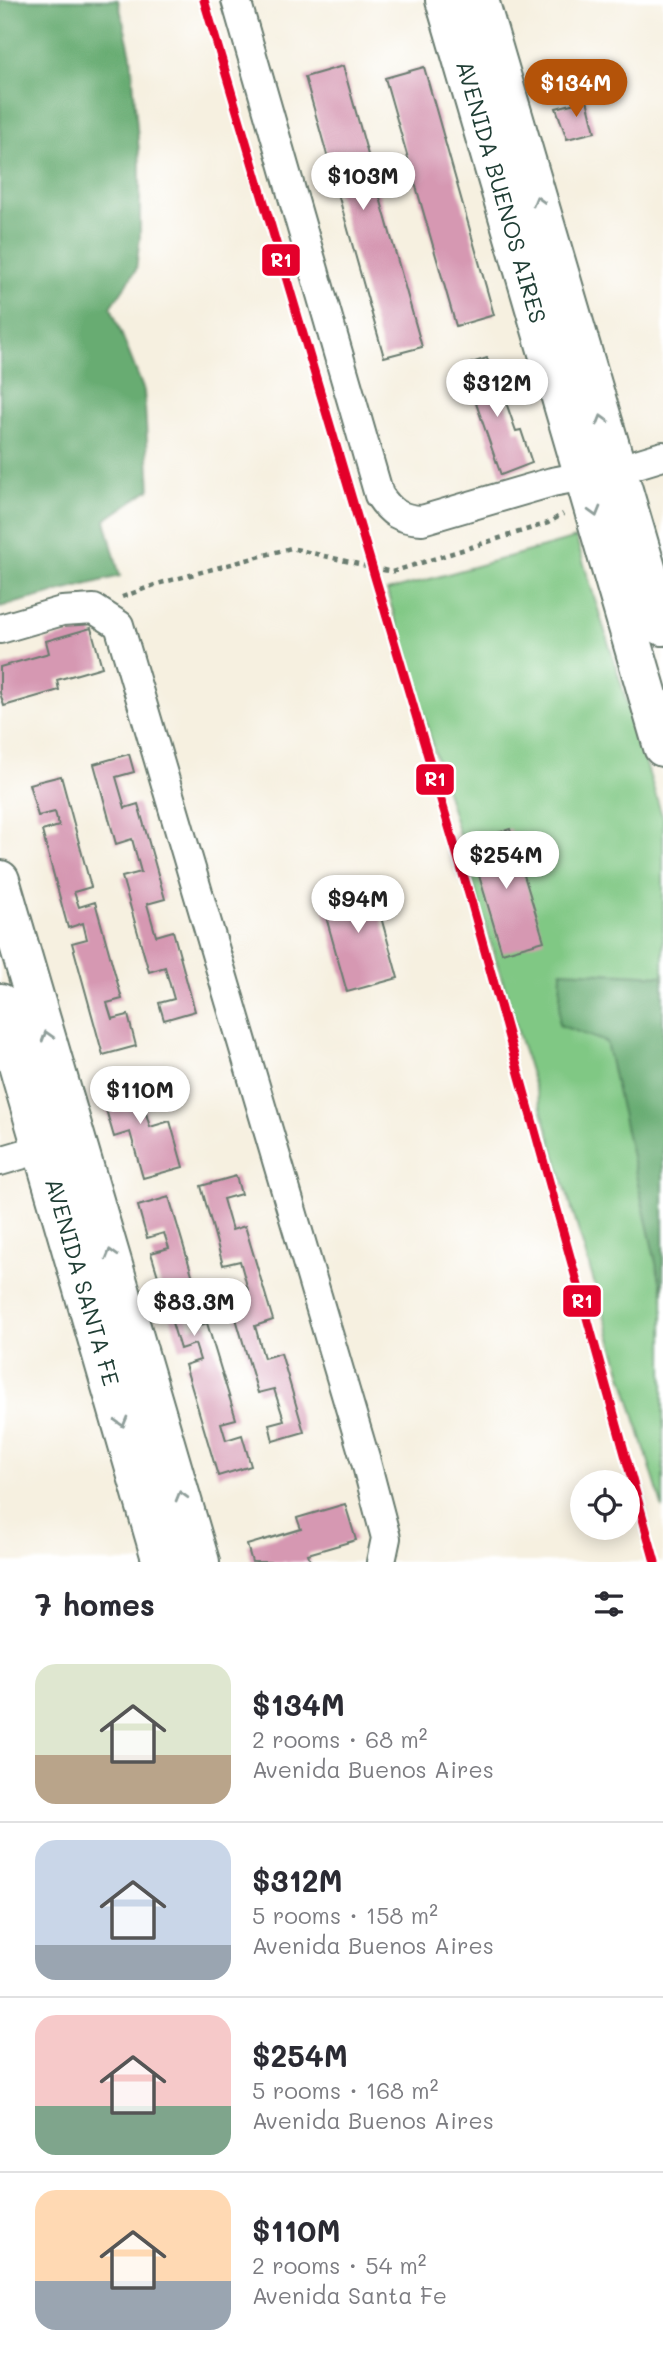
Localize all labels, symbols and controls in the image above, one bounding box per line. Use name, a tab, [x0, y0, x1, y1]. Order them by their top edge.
street label: AVENIDA BUENOS AIRES	[450, 57, 554, 326]
pin: $134M	[527, 60, 625, 119]
text: $134M	[540, 67, 612, 97]
pin: $103M	[314, 152, 412, 212]
text: $103M	[327, 160, 399, 190]
one-way arrow	[532, 196, 546, 208]
line badge: R1	[261, 243, 301, 277]
text: R1	[270, 247, 292, 272]
pin: $312M	[448, 360, 546, 419]
text: $312M	[462, 367, 532, 397]
one-way arrow	[596, 414, 611, 426]
one-way arrow	[586, 506, 601, 518]
line badge: R1	[415, 763, 455, 796]
text: R1	[424, 766, 446, 791]
pin: $254M	[457, 832, 555, 891]
text: $254M	[469, 839, 543, 869]
pin: $94M	[317, 876, 399, 935]
text: $94M	[327, 883, 389, 913]
one-way arrow	[40, 1030, 55, 1042]
pin: $110M	[91, 1066, 189, 1126]
text: $110M	[106, 1074, 174, 1104]
street label: AVENIDA SANTA FE	[39, 1174, 127, 1389]
one-way arrow	[104, 1249, 119, 1261]
pin: $83.3M	[137, 1278, 251, 1338]
line badge: R1	[562, 1284, 602, 1318]
text: $83.3M	[153, 1286, 235, 1316]
text: R1	[571, 1288, 593, 1313]
one-way arrow	[113, 1415, 128, 1427]
map controls	[570, 1470, 640, 1540]
button: locate	[570, 1470, 640, 1540]
one-way arrow	[174, 1491, 189, 1503]
text: 7 homes	[35, 1584, 155, 1624]
icon: filters	[590, 1585, 628, 1623]
text: $134M	[252, 1684, 345, 1724]
icon: home	[91, 1692, 175, 1776]
text: 2 rooms · 68 m²	[252, 1724, 427, 1754]
text: Avenida Buenos Aires	[252, 1754, 494, 1784]
text: $312M	[252, 1860, 343, 1900]
icon: home	[91, 1868, 175, 1952]
text: 5 rooms · 158 m²	[252, 1900, 438, 1930]
text: Avenida Buenos Aires	[252, 1930, 494, 1960]
text: $254M	[252, 2035, 348, 2075]
icon: home	[91, 2043, 175, 2127]
text: 5 rooms · 168 m²	[252, 2075, 438, 2105]
text: Avenida Buenos Aires	[252, 2105, 494, 2135]
text: $110M	[252, 2210, 341, 2250]
icon: home	[91, 2218, 175, 2302]
text: 2 rooms · 54 m²	[252, 2250, 427, 2280]
text: Avenida Santa Fe	[252, 2280, 447, 2310]

